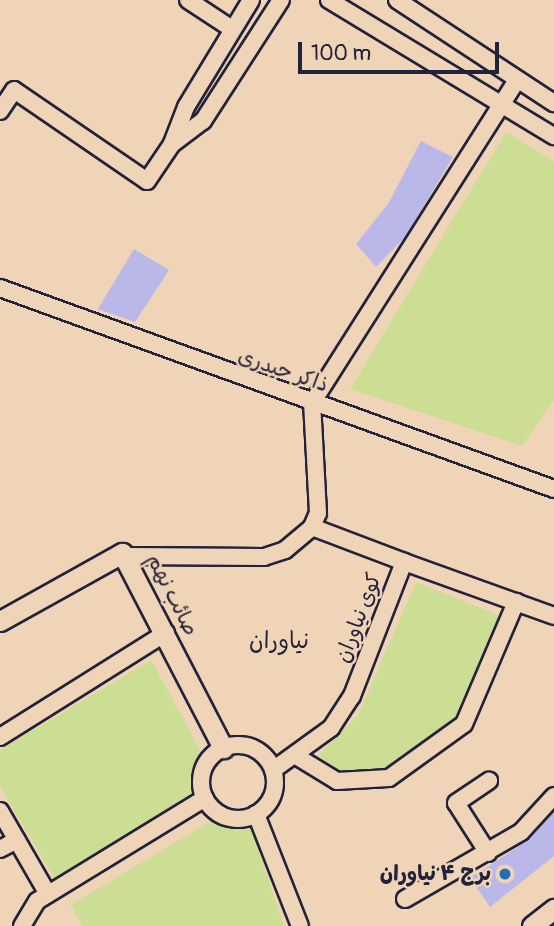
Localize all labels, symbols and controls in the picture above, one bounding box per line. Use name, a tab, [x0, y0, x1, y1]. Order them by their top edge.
scale bar	[302, 28, 503, 72]
text: 100 m	[311, 40, 371, 67]
street label: ذاکر حیدری	[235, 344, 331, 398]
street label: صائب نهم	[141, 550, 203, 640]
street label: کوی نیاوران	[330, 570, 388, 666]
district label: نیاوران	[249, 627, 309, 655]
place label: برج ۴ نیاوران	[380, 861, 491, 887]
marker: برج ۴ نیاوران	[497, 866, 513, 882]

